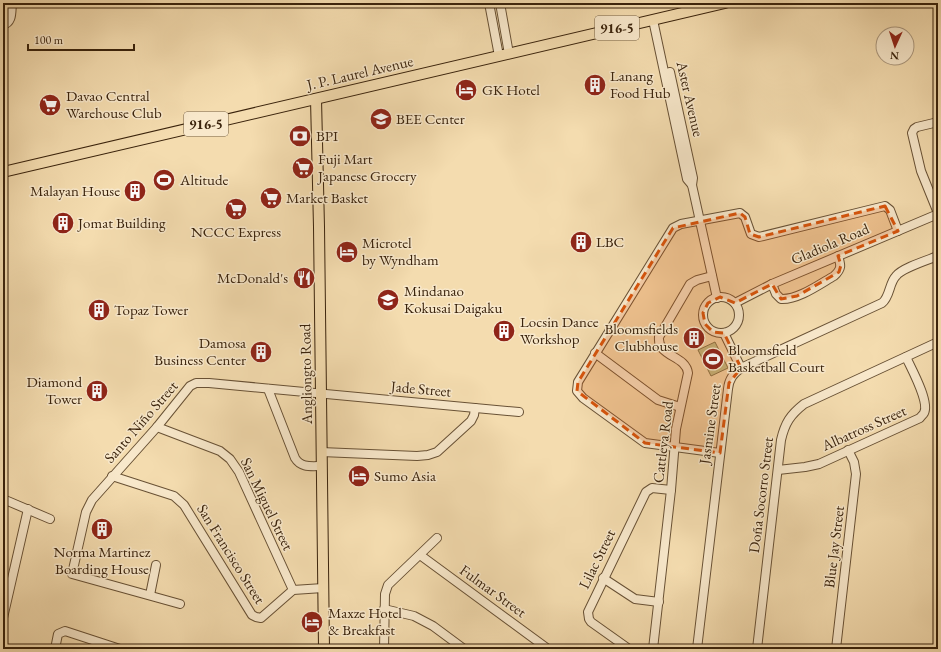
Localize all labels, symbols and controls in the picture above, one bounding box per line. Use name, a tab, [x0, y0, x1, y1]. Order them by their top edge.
road number: 916-5	[595, 16, 639, 40]
scale bar	[28, 26, 134, 52]
north arrow	[875, 26, 915, 66]
text: 100 m	[34, 32, 64, 48]
text: N	[890, 49, 899, 63]
street label: J. P. Laurel Avenue	[303, 51, 415, 94]
street label: Aster Avenue	[672, 58, 708, 139]
place label: Lanang Food Hub	[610, 66, 671, 102]
building icon: Lanang Food Hub	[582, 72, 608, 98]
hotel icon: GK Hotel	[453, 77, 479, 103]
place label: GK Hotel	[482, 80, 540, 99]
place label: Davao Central Warehouse Club	[66, 86, 162, 122]
supermarket icon: Davao Central Warehouse Club	[37, 92, 63, 118]
school or university icon: BEE Center	[368, 106, 394, 132]
place label: BEE Center	[396, 109, 465, 128]
road number: 916-5	[184, 112, 228, 136]
bank icon: BPI	[287, 123, 313, 149]
place label: BPI	[316, 126, 338, 145]
place label: Fuji Mart Japanese Grocery	[316, 149, 417, 185]
supermarket icon: Fuji Mart Japanese Grocery	[290, 155, 316, 181]
sports icon: Altitude	[151, 167, 177, 193]
place label: Altitude	[179, 170, 229, 189]
building icon: Malayan House	[122, 178, 148, 204]
place label: Malayan House	[30, 181, 120, 200]
supermarket icon: Market Basket	[258, 185, 284, 211]
place label: Market Basket	[286, 188, 368, 207]
supermarket icon: NCCC Express	[223, 196, 249, 222]
building icon: Jomat Building	[50, 210, 76, 236]
place label: Jomat Building	[76, 213, 166, 232]
street label: Gladiola Road	[788, 218, 872, 268]
place label: NCCC Express	[191, 222, 281, 241]
building icon: LBC	[568, 229, 594, 255]
place label: LBC	[596, 232, 624, 251]
place label: Microtel by Wyndham	[362, 233, 439, 269]
hotel icon: Microtel by Wyndham	[334, 239, 360, 265]
restaurant icon: McDonald's	[291, 265, 317, 291]
place label: McDonald's	[217, 268, 288, 287]
place label: Mindanao Kokusai Daigaku	[404, 281, 502, 317]
school or university icon: Mindanao Kokusai Daigaku	[375, 287, 401, 313]
building icon: Topaz Tower	[86, 297, 112, 323]
place label: Topaz Tower	[114, 300, 188, 319]
place label: Locsin Dance Workshop	[520, 312, 599, 348]
building icon: Locsin Dance Workshop	[491, 318, 517, 344]
place label: Bloomsfields Clubhouse	[605, 319, 678, 355]
street label: Angliongto Road	[295, 323, 316, 425]
building icon: Bloomsfields Clubhouse	[681, 325, 707, 351]
place label: Damosa Business Center	[154, 333, 246, 369]
building icon: Damosa Business Center	[248, 339, 274, 365]
place label: Bloomsfield Basketball Court	[728, 340, 825, 376]
sports icon: Bloomsfield Basketball Court	[700, 346, 726, 372]
place label: Diamond Tower	[26, 372, 82, 408]
street label: Santo Niño Street	[100, 376, 182, 467]
street label: Jade Street	[388, 376, 452, 401]
building icon: Diamond Tower	[84, 378, 110, 404]
street label: Jasmine Street	[694, 382, 725, 467]
street label: Cattleya Road	[648, 400, 677, 484]
street label: Albatross Street	[818, 400, 909, 455]
street label: Doña Socorro Street	[744, 436, 777, 554]
street label: San Miguel Street	[237, 454, 298, 554]
hotel icon: Sumo Asia	[346, 463, 372, 489]
place label: Sumo Asia	[374, 466, 436, 485]
street label: San Francisco Street	[193, 500, 270, 607]
street label: Blue Jay Street	[819, 504, 848, 589]
building icon: Norma Martinez Boarding House	[89, 516, 115, 542]
street label: Lilac Street	[574, 526, 619, 592]
place label: Norma Martinez Boarding House	[54, 542, 151, 578]
street label: Fulmar Street	[456, 560, 531, 621]
place label: Maxze Hotel & Breakfast	[328, 603, 402, 639]
hotel icon: Maxze Hotel & Breakfast	[299, 609, 325, 635]

